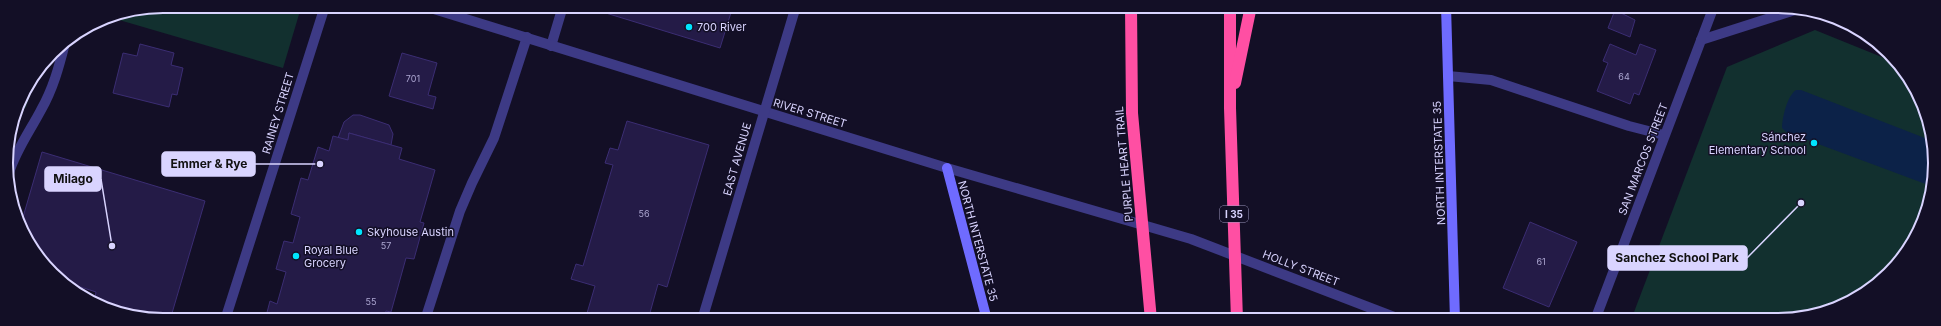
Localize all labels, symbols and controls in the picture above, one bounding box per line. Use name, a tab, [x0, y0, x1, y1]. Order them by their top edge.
place label: 700 River	[697, 20, 746, 34]
marker: 700 River	[684, 22, 694, 32]
street label: RAINEY STREET	[259, 70, 297, 156]
house number: 64	[1618, 71, 1630, 82]
house number: 701	[406, 73, 420, 84]
street label: RIVER STREET	[772, 95, 848, 131]
street label: NORTH INTERSTATE 35	[1430, 100, 1448, 225]
street label: SAN MARCOS STREET	[1615, 101, 1671, 217]
street label: PURPLE HEART TRAIL	[1112, 106, 1136, 222]
street label: EAST AVENUE	[720, 121, 754, 197]
place label: Sánchez Elementary School	[1709, 130, 1806, 157]
marker: Sánchez Elementary School	[1809, 138, 1819, 148]
callout: Emmer & Rye	[162, 152, 255, 176]
text: Emmer & Rye	[170, 156, 248, 171]
callout: Milago	[45, 167, 101, 191]
text: Milago	[53, 171, 93, 186]
street label: NORTH INTERSTATE 35	[955, 179, 1001, 303]
road number: I 35	[1220, 206, 1248, 222]
house number: 56	[638, 208, 650, 219]
place label: Skyhouse Austin	[367, 225, 454, 239]
marker: Skyhouse Austin	[354, 227, 364, 237]
house number: 57	[381, 240, 391, 251]
place label: Royal Blue Grocery	[304, 243, 358, 270]
callout: Sanchez School Park	[1608, 246, 1747, 270]
street label: HOLLY STREET	[1261, 247, 1341, 289]
text: Sanchez School Park	[1615, 250, 1739, 265]
marker: Royal Blue Grocery	[291, 251, 301, 261]
house number: 61	[1536, 256, 1546, 267]
house number: 55	[366, 296, 376, 307]

